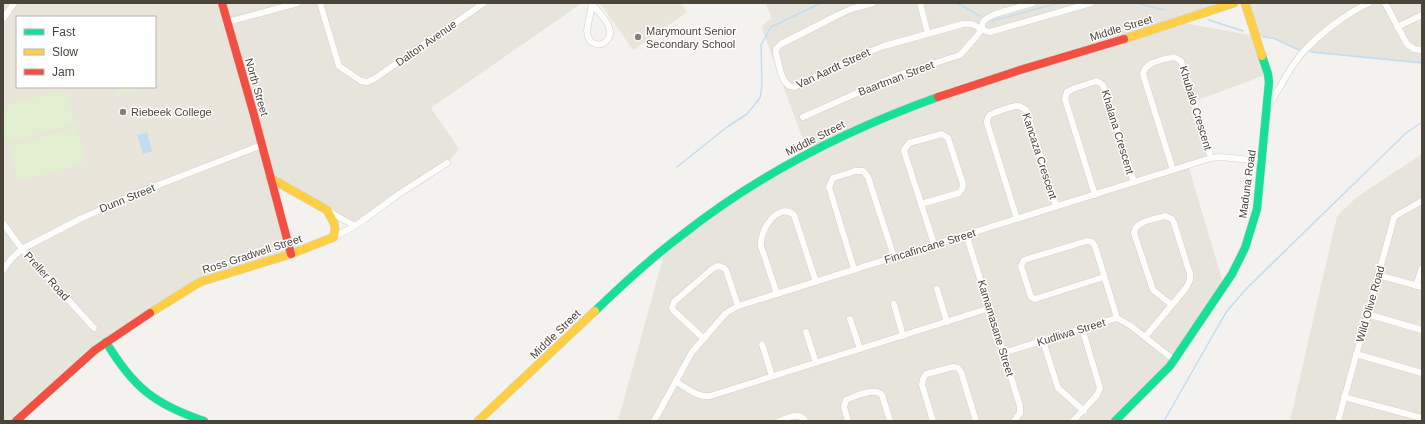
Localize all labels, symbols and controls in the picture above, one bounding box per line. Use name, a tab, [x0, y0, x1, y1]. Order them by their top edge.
street label: Middle Street	[1088, 13, 1154, 43]
legend	[16, 16, 156, 88]
street label: Dalton Avenue	[393, 18, 459, 68]
text: Fast	[52, 25, 76, 39]
place label: Marymount Senior Secondary School	[646, 25, 736, 50]
marker: Marymount Senior Secondary School	[633, 32, 643, 42]
text: Slow	[52, 45, 78, 59]
street label: Van Aardt Street	[794, 46, 872, 90]
street label: North Street	[243, 57, 271, 117]
street label: Baartman Street	[856, 58, 936, 98]
street label: Khubalo Crescent	[1177, 64, 1215, 152]
text: Jam	[52, 65, 75, 79]
street label: Khalana Crescent	[1099, 88, 1137, 176]
place label: Riebeek College	[131, 106, 212, 118]
marker: Riebeek College	[118, 107, 128, 117]
street label: Kancaza Crescent	[1020, 111, 1060, 201]
street label: Middle Street	[783, 118, 847, 158]
street label: Maduna Road	[1236, 149, 1258, 219]
street label: Dunn Street	[98, 181, 156, 215]
street label: Fincafincane Street	[883, 226, 977, 266]
street label: Ross Gradwell Street	[201, 232, 303, 276]
street label: Preller Road	[22, 249, 72, 303]
street label: Wild Olive Road	[1353, 264, 1387, 344]
street label: Kamamasane Street	[976, 278, 1016, 378]
street label: Middle Street	[528, 307, 582, 361]
street label: Kudliwa Street	[1035, 316, 1107, 348]

